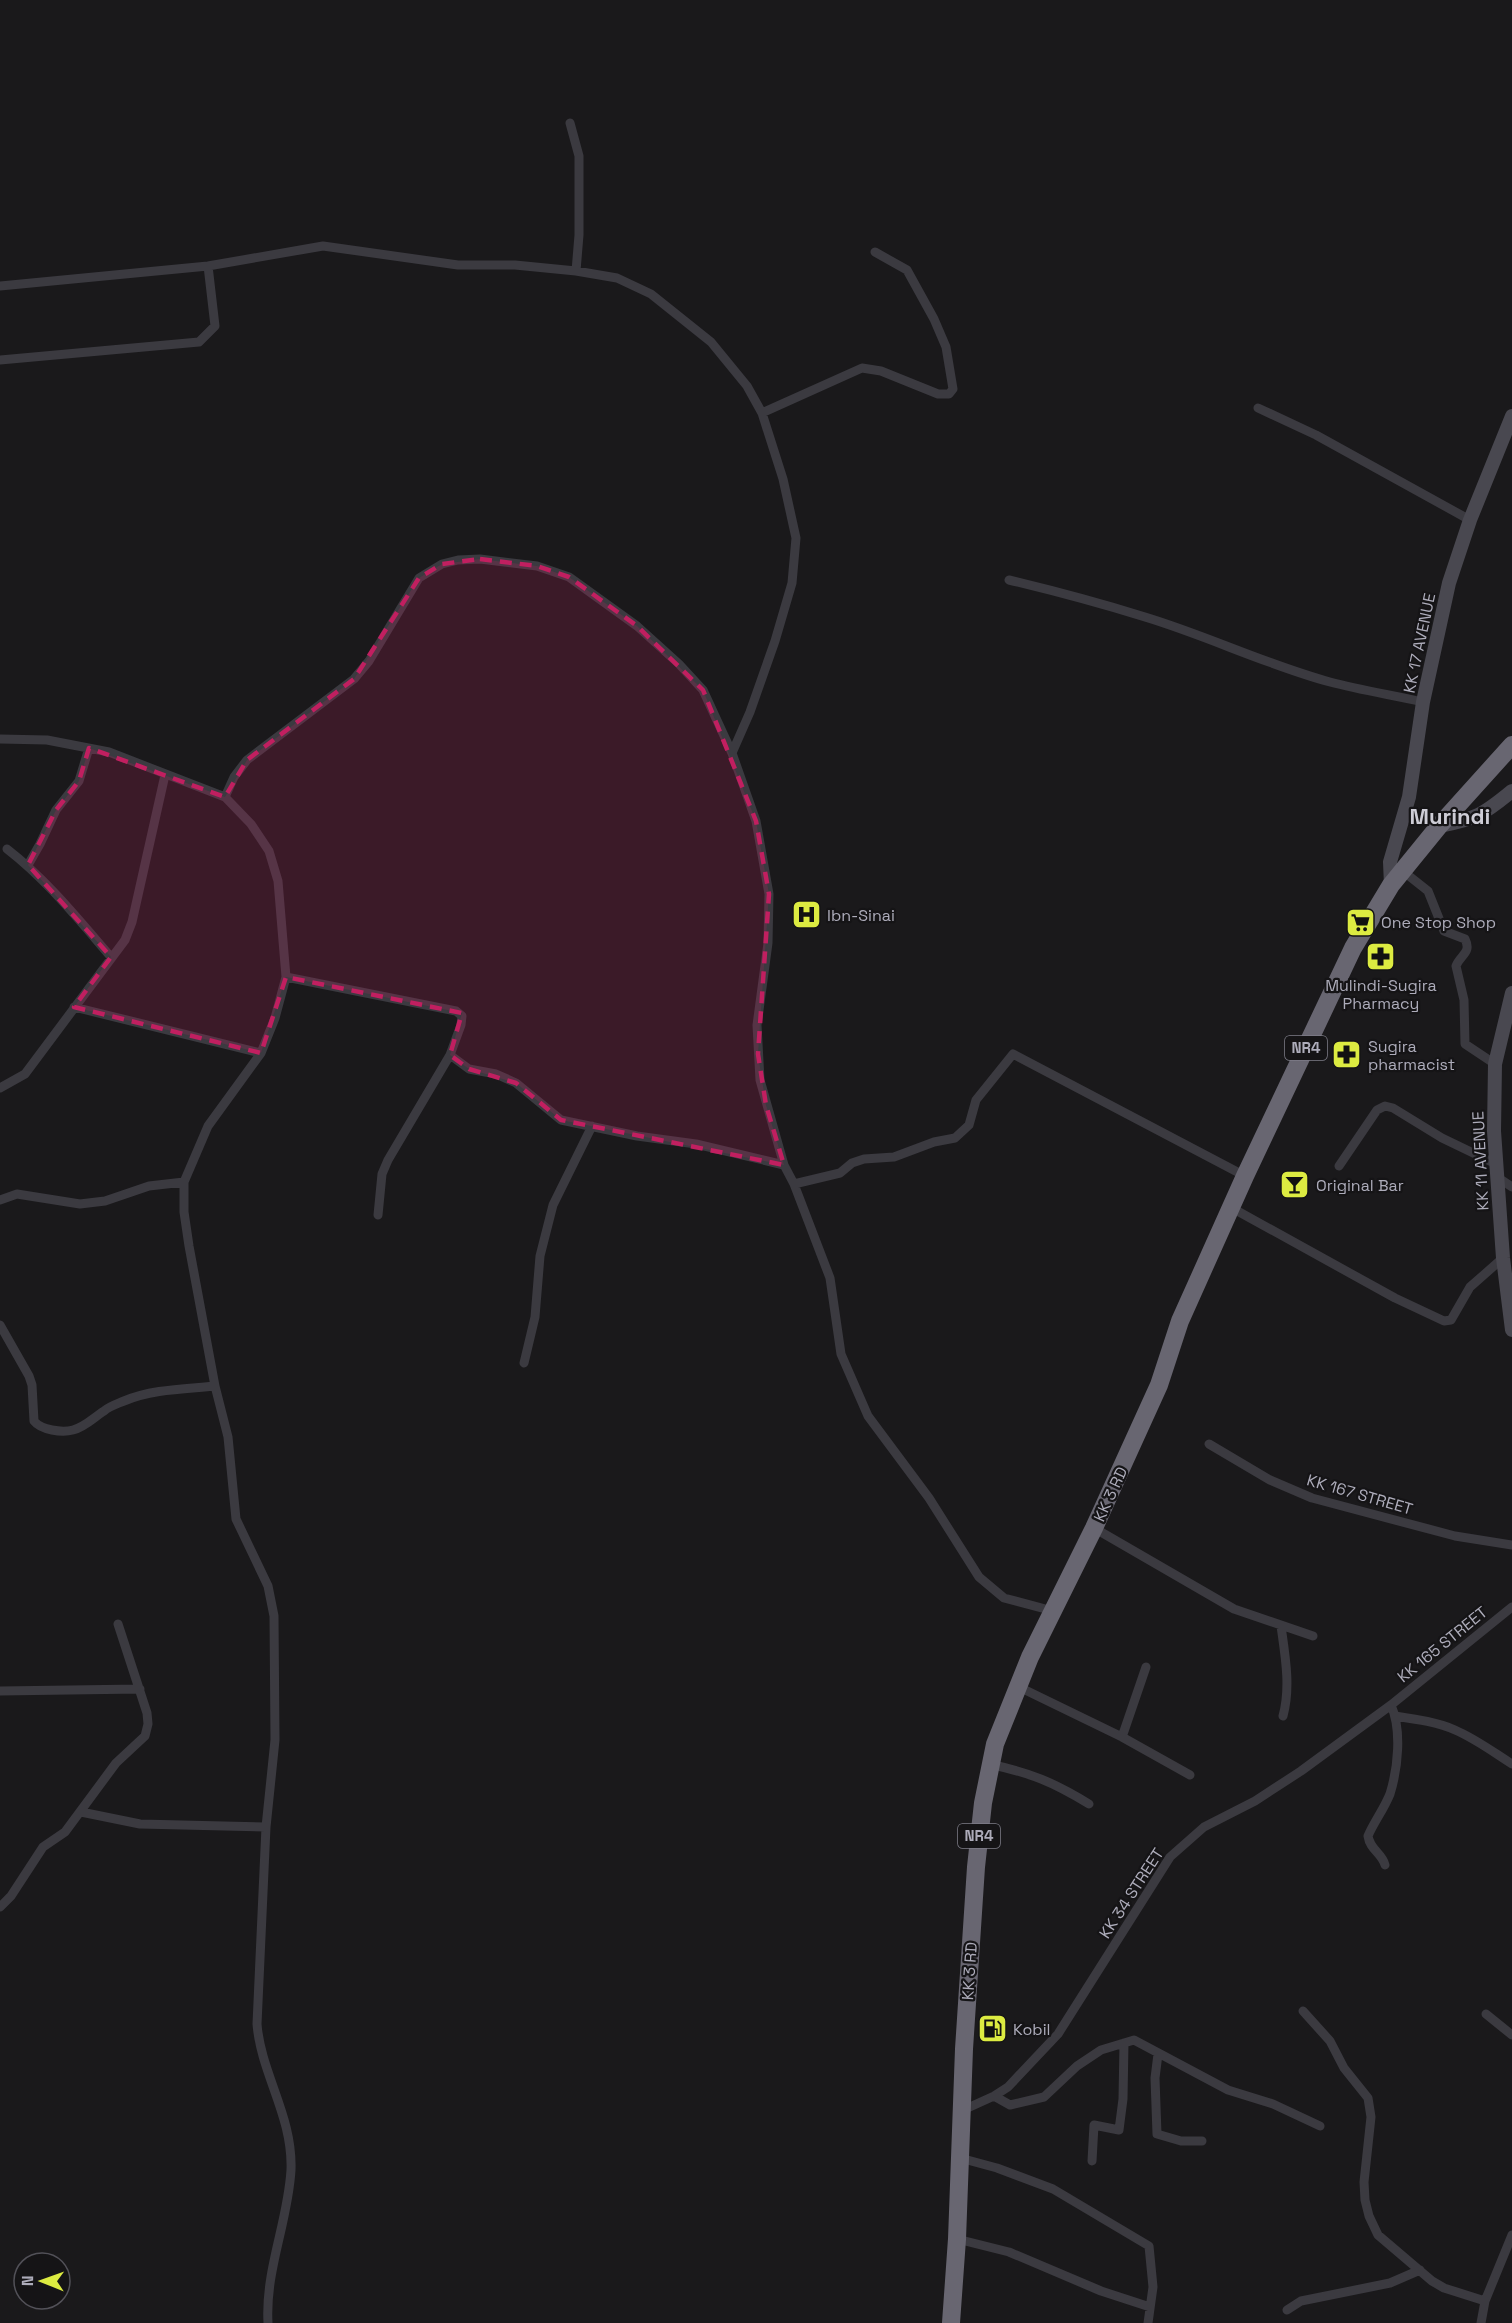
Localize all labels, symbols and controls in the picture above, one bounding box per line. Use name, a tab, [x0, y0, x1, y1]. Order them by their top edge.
street label: KK 17 AVENUE	[1399, 591, 1440, 695]
district label: Murindi	[1410, 802, 1490, 830]
hospital icon: Ibn-Sinai	[790, 899, 822, 931]
place label: Ibn-Sinai	[827, 905, 895, 926]
supermarket icon: One Stop Shop	[1344, 906, 1376, 938]
place label: One Stop Shop	[1381, 912, 1496, 933]
pharmacy icon: Mulindi-Sugira Pharmacy	[1365, 941, 1397, 973]
place label: Mulindi-Sugira Pharmacy	[1325, 975, 1437, 1014]
road number: NR4	[1285, 1036, 1327, 1060]
place label: Sugira pharmacist	[1368, 1036, 1455, 1075]
pharmacy icon: Sugira pharmacist	[1331, 1039, 1363, 1071]
street label: KK 11 AVENUE	[1467, 1111, 1494, 1211]
bar icon: Original Bar	[1279, 1169, 1311, 1201]
place label: Original Bar	[1316, 1175, 1404, 1196]
street label: KK 3 RD	[1089, 1463, 1132, 1525]
street label: KK 167 STREET	[1304, 1469, 1415, 1520]
street label: KK 165 STREET	[1393, 1602, 1492, 1687]
road number: NR4	[958, 1824, 1000, 1848]
street label: KK 34 STREET	[1094, 1844, 1168, 1942]
street label: KK 3 RD	[957, 1941, 982, 2001]
fuel station icon: Kobil	[976, 2013, 1008, 2045]
place label: Kobil	[1013, 2019, 1050, 2040]
north arrow	[12, 2251, 72, 2311]
text: N	[17, 2275, 38, 2286]

